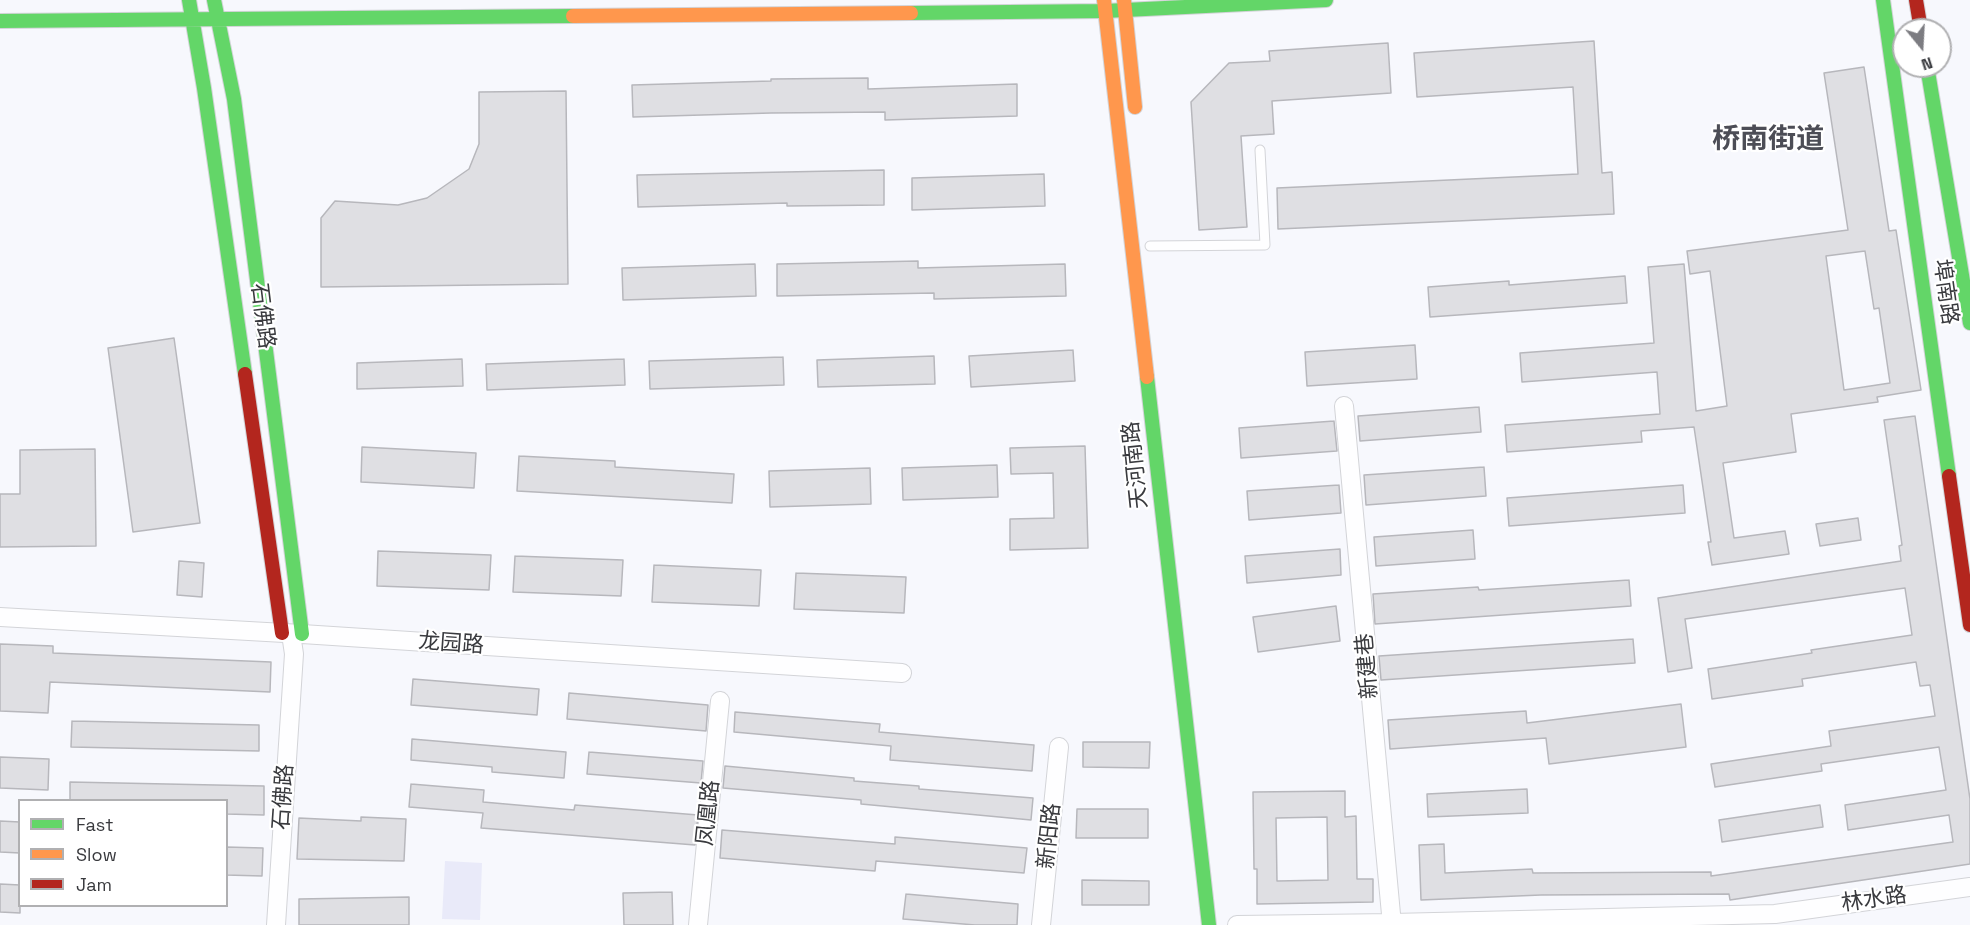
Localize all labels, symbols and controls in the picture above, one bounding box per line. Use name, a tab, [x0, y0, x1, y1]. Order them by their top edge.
north arrow	[1892, 18, 1952, 78]
text: N	[1919, 52, 1935, 75]
district label: 桥南街道	[1712, 123, 1824, 157]
street label: 埠南路	[1927, 257, 1963, 327]
street label: 石佛路	[245, 282, 279, 350]
street label: 天河南路	[1118, 420, 1154, 510]
street label: 龙园路	[417, 629, 485, 659]
street label: 新建巷	[1352, 632, 1384, 700]
street label: 石佛路	[269, 763, 299, 831]
street label: 凤凰路	[692, 779, 726, 847]
legend	[18, 799, 228, 907]
street label: 新阳路	[1033, 802, 1067, 870]
text: Fast	[76, 813, 113, 836]
text: Slow	[76, 843, 117, 866]
text: Jam	[76, 873, 112, 896]
street label: 林水路	[1839, 882, 1909, 918]

